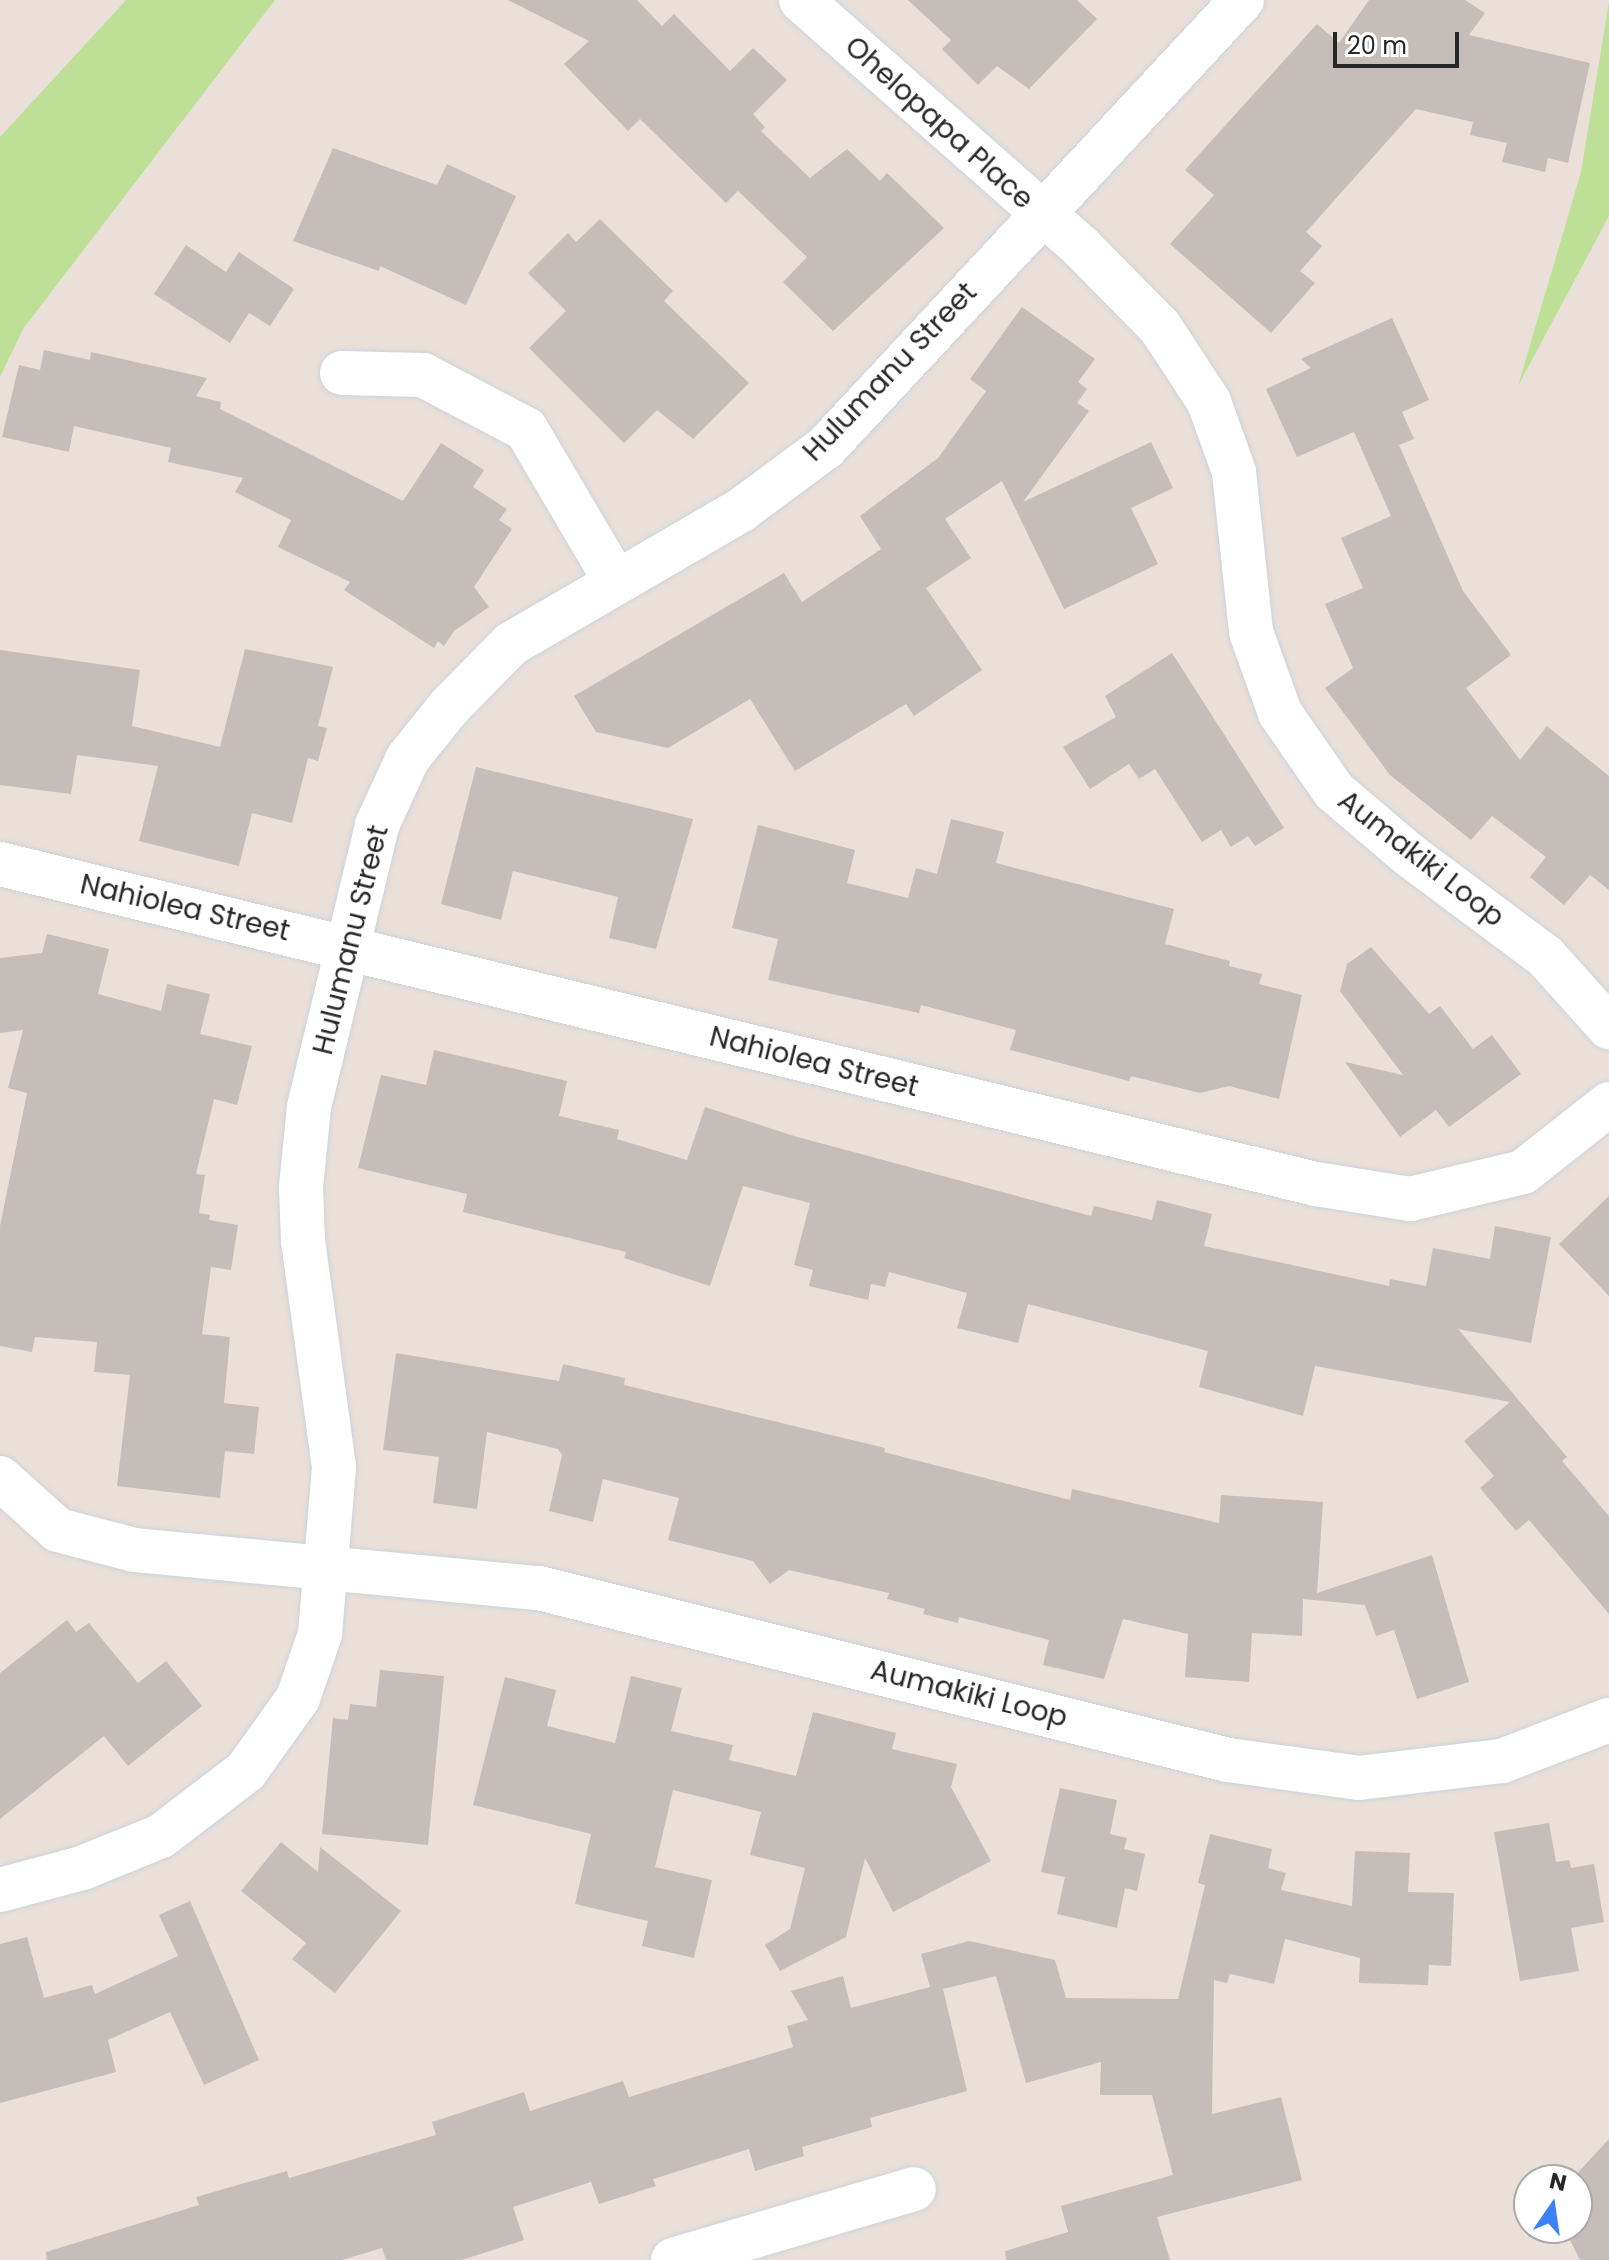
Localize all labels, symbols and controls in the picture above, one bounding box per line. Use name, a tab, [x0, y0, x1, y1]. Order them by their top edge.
scale bar	[1337, 16, 1463, 66]
text: 20 m	[1347, 29, 1407, 62]
street label: Ohelopapa Place	[838, 30, 1040, 216]
street label: Hulumanu Street	[796, 276, 984, 468]
street label: Aumakiki Loop	[1331, 784, 1511, 934]
street label: Hulumanu Street	[306, 822, 396, 1058]
street label: Nahiolea Street	[77, 868, 293, 948]
street label: Nahiolea Street	[706, 1020, 922, 1104]
street label: Aumakiki Loop	[867, 1653, 1071, 1735]
north arrow	[1513, 2164, 1593, 2244]
text: N	[1547, 2165, 1570, 2199]

